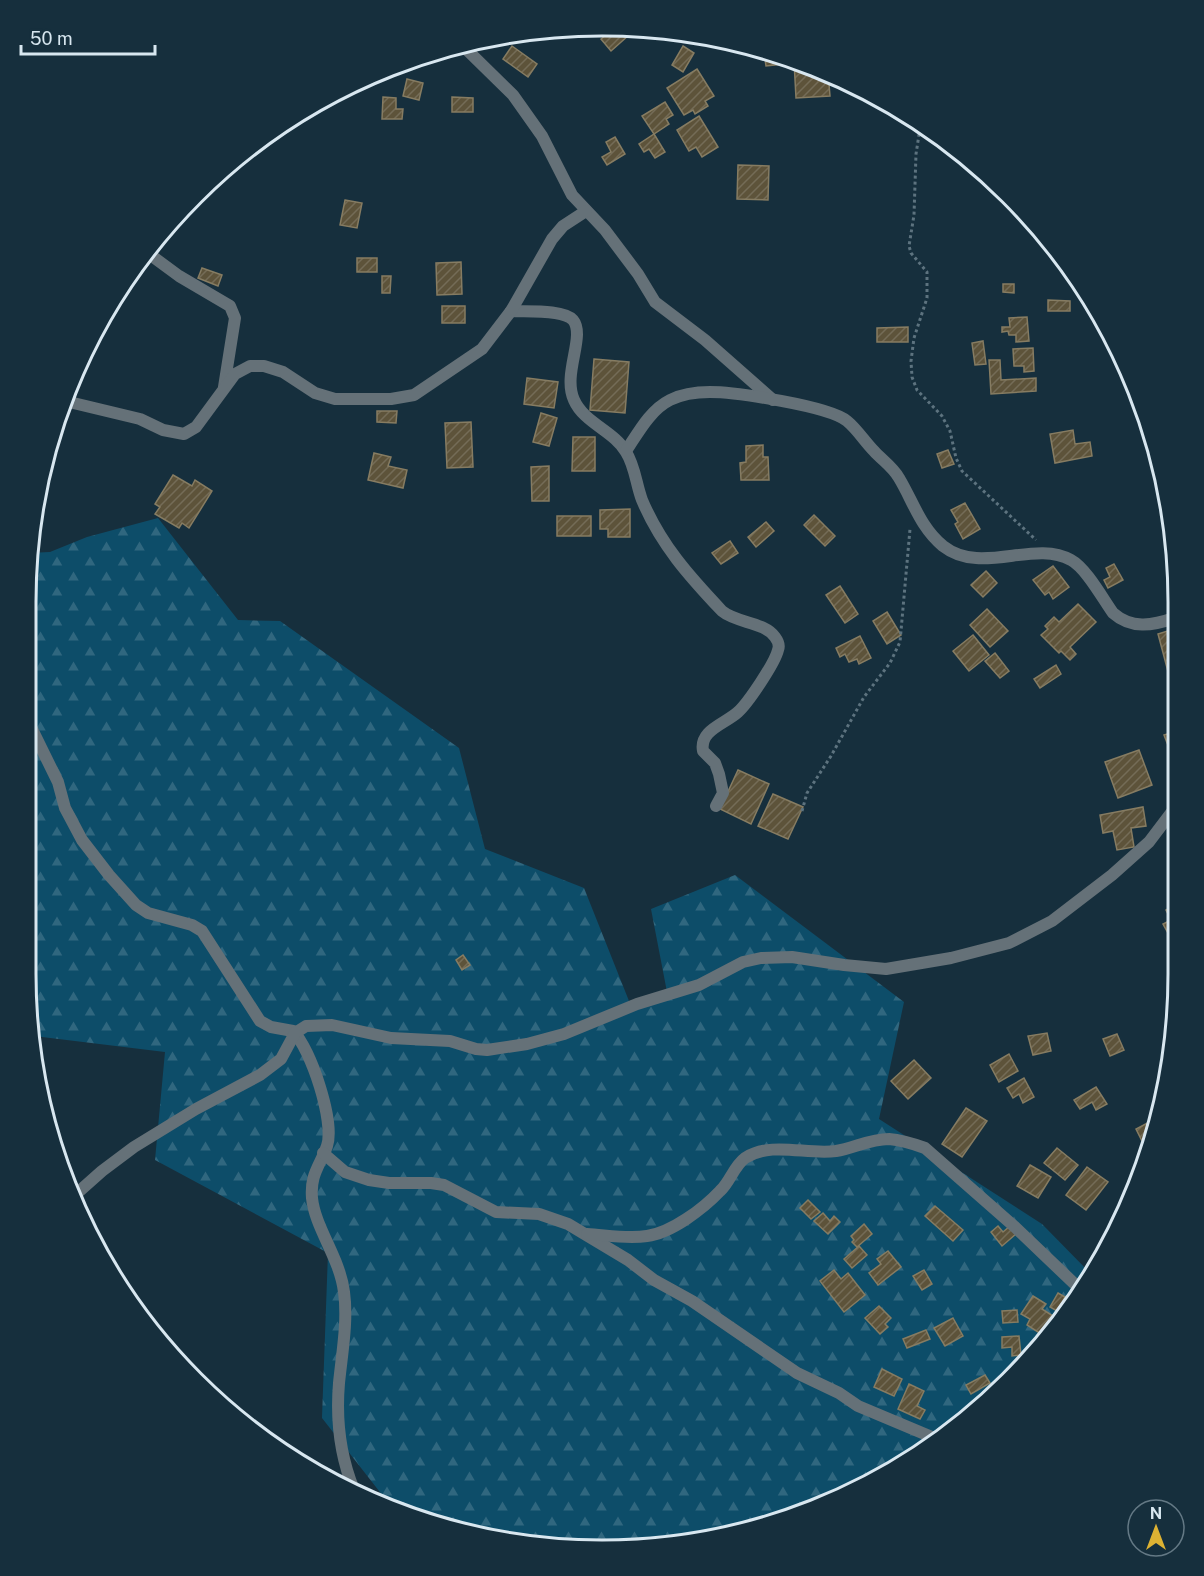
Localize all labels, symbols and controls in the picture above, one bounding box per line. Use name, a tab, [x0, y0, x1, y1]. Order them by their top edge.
scale bar	[21, 18, 154, 56]
text: 50 m	[30, 28, 73, 49]
north arrow	[1126, 1498, 1186, 1558]
text: N	[1150, 1504, 1162, 1523]

